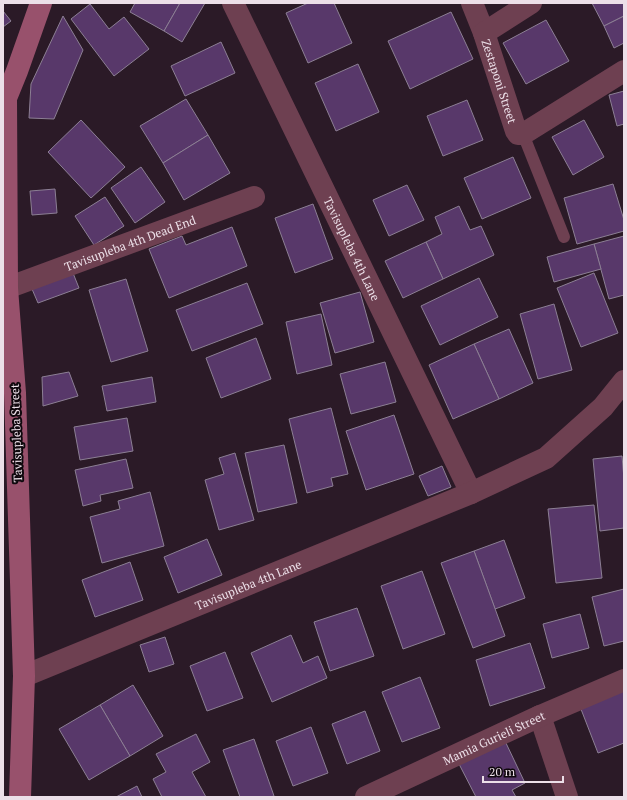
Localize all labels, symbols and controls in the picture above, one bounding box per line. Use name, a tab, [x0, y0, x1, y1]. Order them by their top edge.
street label: Zestaponi Street	[479, 37, 521, 126]
street label: Tavisupleba 4th Lane	[321, 194, 384, 303]
street label: Tavisupleba 4th Dead End	[62, 212, 198, 274]
street label: Tavisupleba Street	[7, 383, 25, 483]
street label: Tavisupleba 4th Lane	[193, 556, 303, 613]
street label: Mamia Gurieli Street	[440, 707, 548, 768]
scale bar	[483, 758, 563, 784]
text: 20 m	[489, 764, 516, 779]

